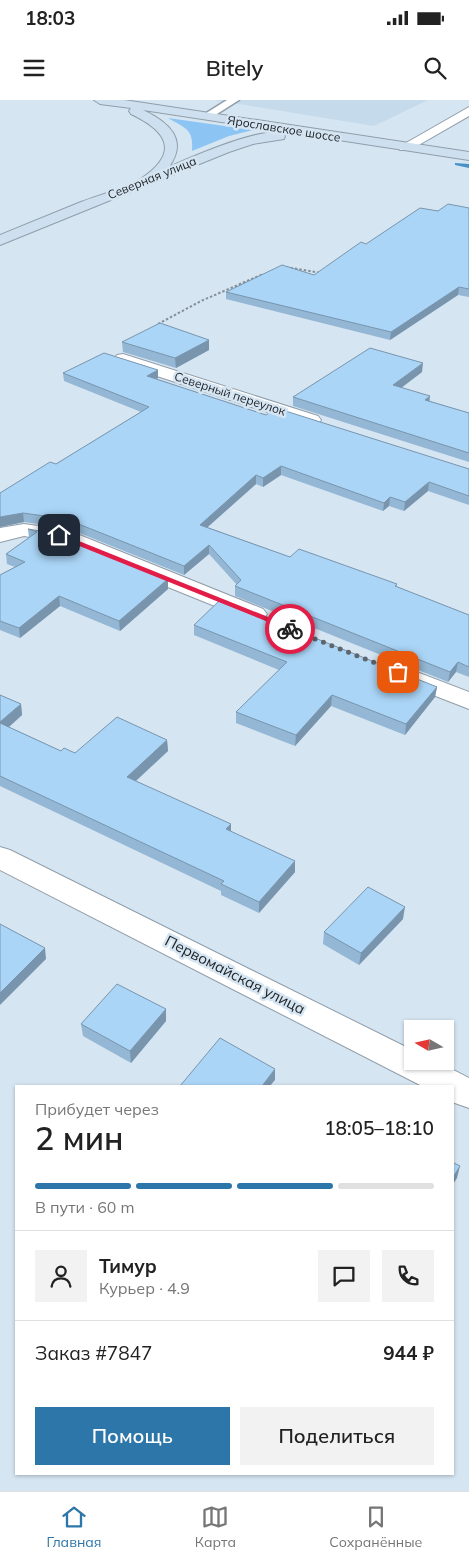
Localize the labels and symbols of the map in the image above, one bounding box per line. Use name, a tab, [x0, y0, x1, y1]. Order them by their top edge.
street label: Ярославское шоссе	[226, 112, 342, 145]
street label: Северная улица	[105, 153, 198, 202]
street label: Северный переулок	[173, 368, 288, 419]
pin	[38, 514, 80, 556]
courier	[265, 604, 315, 654]
pin	[377, 651, 419, 693]
street label: Первомайская улица	[162, 931, 309, 1018]
north arrow	[404, 1020, 454, 1070]

